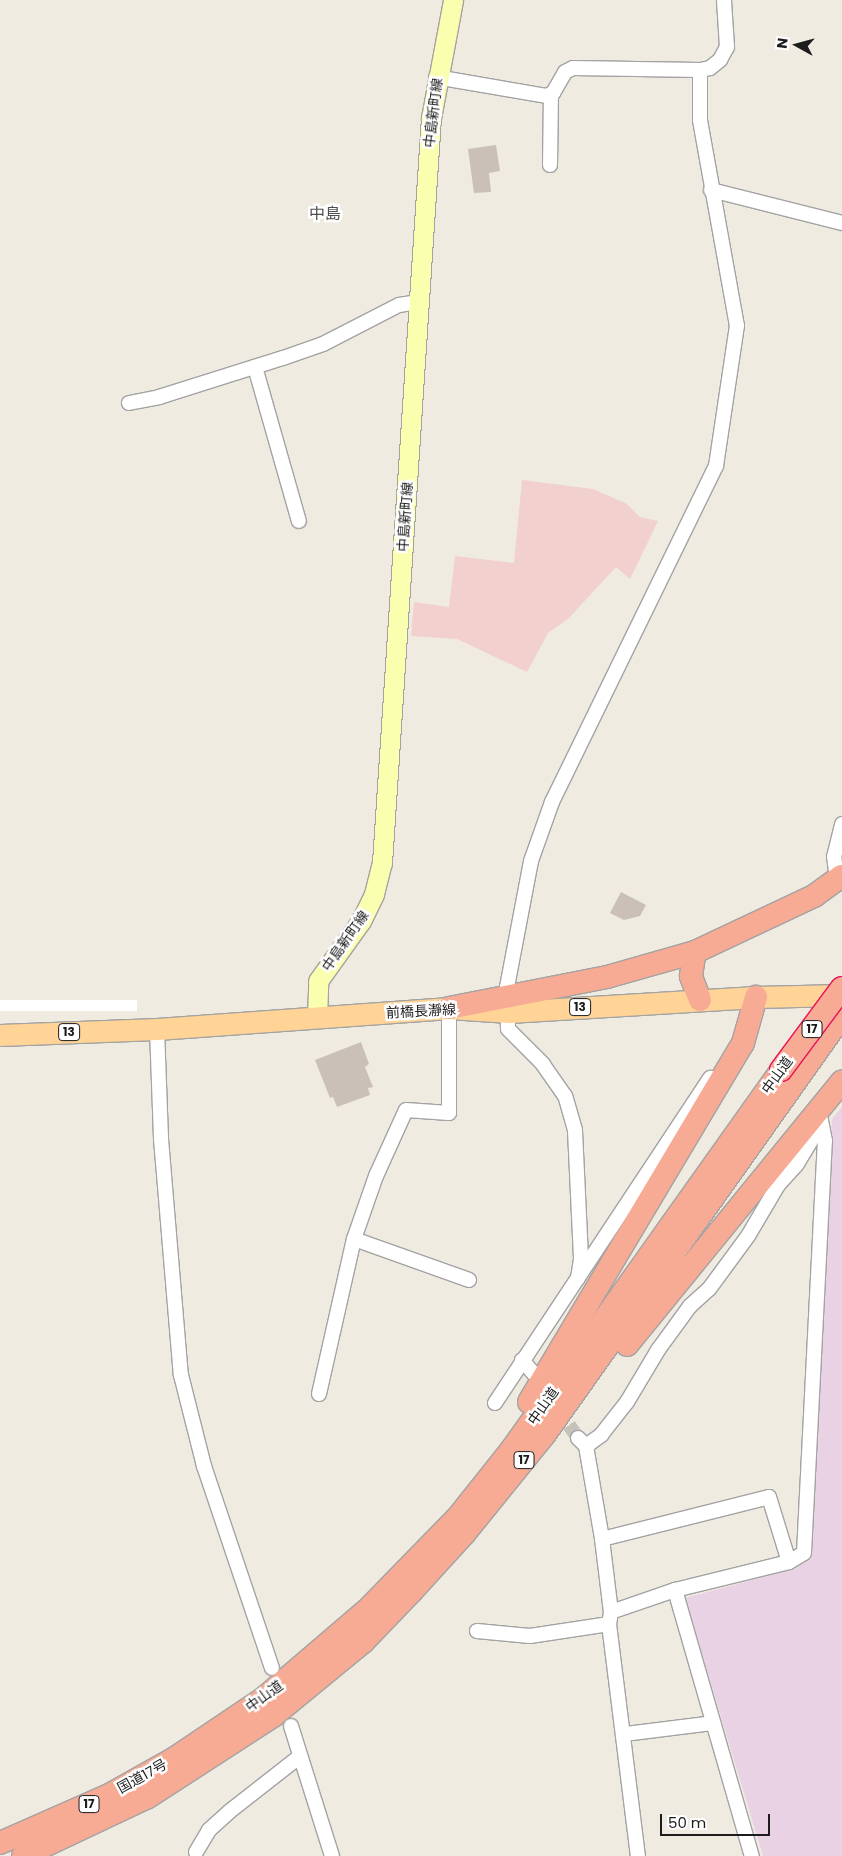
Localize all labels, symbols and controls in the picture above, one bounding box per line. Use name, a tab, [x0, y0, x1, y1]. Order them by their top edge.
north arrow	[772, 20, 822, 70]
text: N	[772, 37, 793, 50]
street label: 中島新町線	[420, 77, 446, 149]
district label: 中島	[309, 204, 341, 224]
street label: 中島新町線	[394, 481, 416, 553]
street label: 中島新町線	[318, 908, 372, 974]
road number: 13	[569, 998, 591, 1016]
street label: 前橋長瀞線	[386, 1001, 456, 1021]
road number: 17	[801, 1020, 823, 1038]
road number: 13	[58, 1022, 80, 1042]
street label: 中山道	[758, 1053, 796, 1097]
street label: 中山道	[524, 1384, 562, 1428]
road number: 17	[513, 1450, 535, 1470]
street label: 中山道	[242, 1677, 286, 1715]
street label: 国道17号	[114, 1756, 170, 1796]
road number: 17	[78, 1795, 100, 1814]
scale bar	[662, 1804, 772, 1836]
text: 50 m	[668, 1812, 706, 1833]

